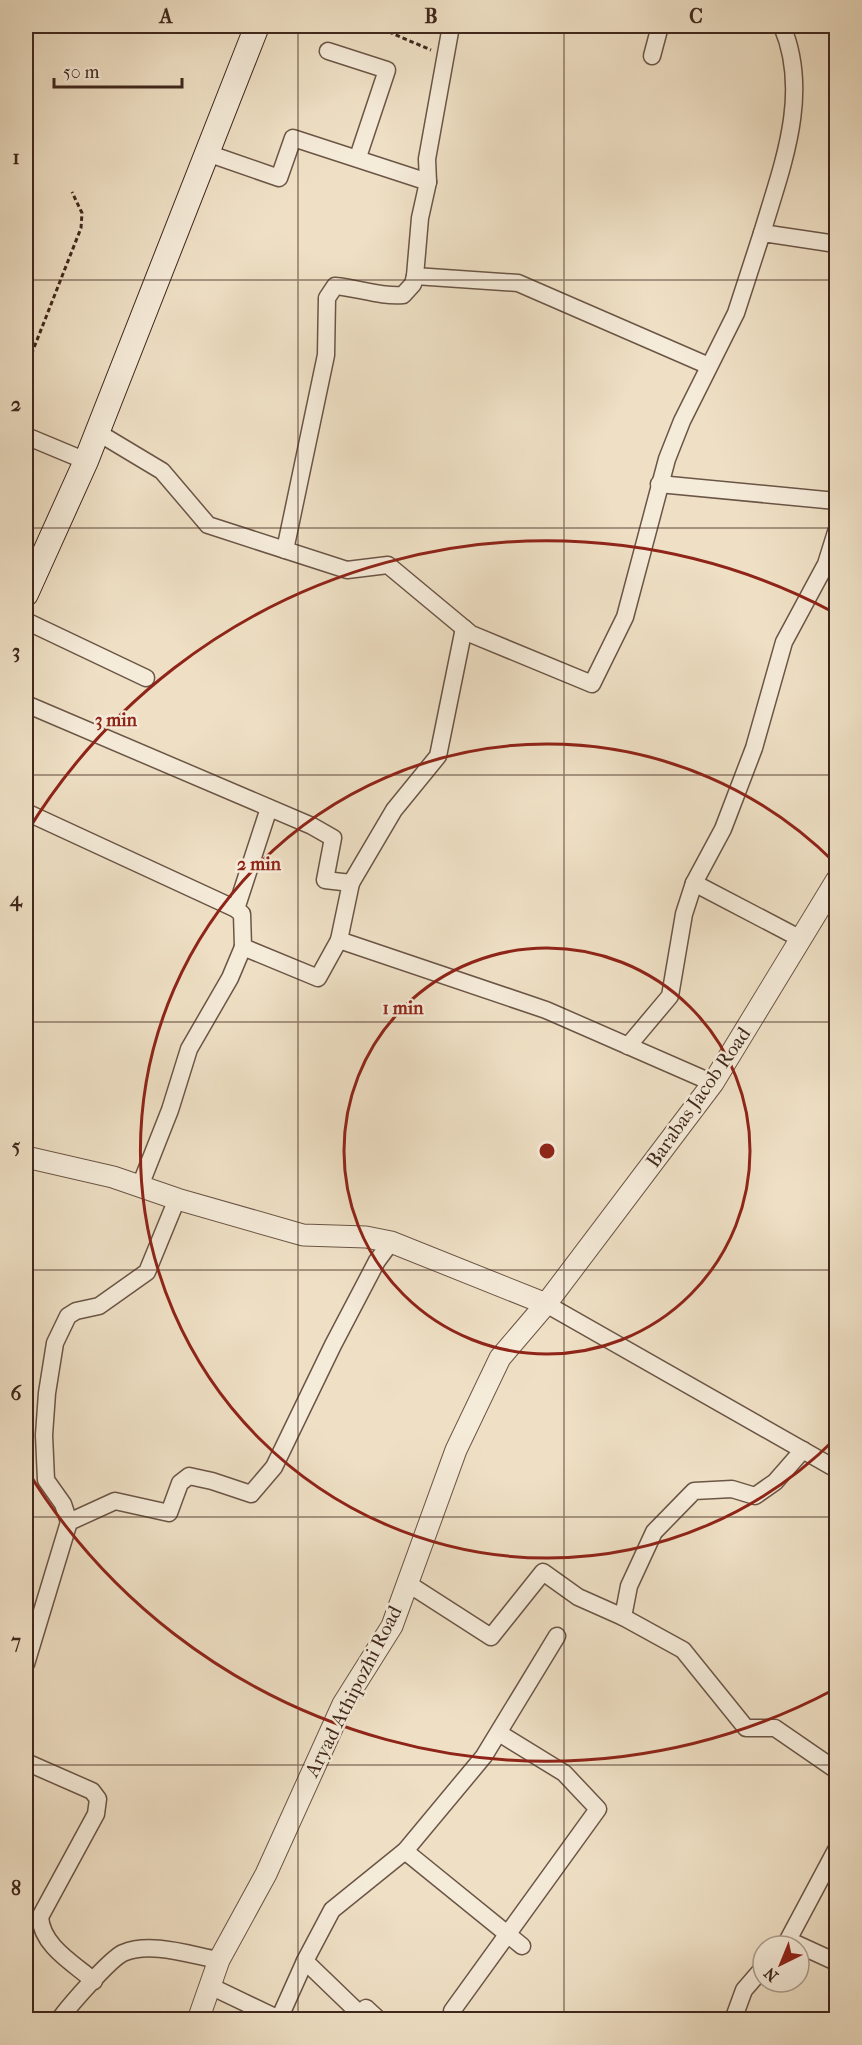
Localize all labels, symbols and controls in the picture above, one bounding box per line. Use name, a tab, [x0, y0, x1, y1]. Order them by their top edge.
text: A	[158, 5, 174, 28]
text: B	[424, 5, 438, 28]
text: C	[689, 5, 703, 28]
scale bar	[54, 51, 182, 89]
text: 50 m	[63, 62, 100, 83]
text: 1	[12, 146, 20, 169]
text: 2	[11, 393, 21, 416]
text: 3	[12, 640, 20, 663]
text: 3 min	[95, 710, 138, 731]
text: 2 min	[237, 854, 281, 875]
text: 4	[9, 888, 23, 912]
text: 1 min	[382, 998, 424, 1019]
street label: Barabas Jacob Road	[641, 1022, 756, 1172]
text: 5	[12, 1135, 21, 1158]
centre of rings	[537, 1141, 557, 1161]
text: 6	[11, 1382, 23, 1405]
street label: Aryad Athipozhi Road	[300, 1601, 407, 1782]
text: 7	[10, 1630, 21, 1653]
text: 8	[11, 1877, 21, 1900]
north arrow	[751, 1934, 811, 1994]
text: N	[760, 1963, 782, 1986]

